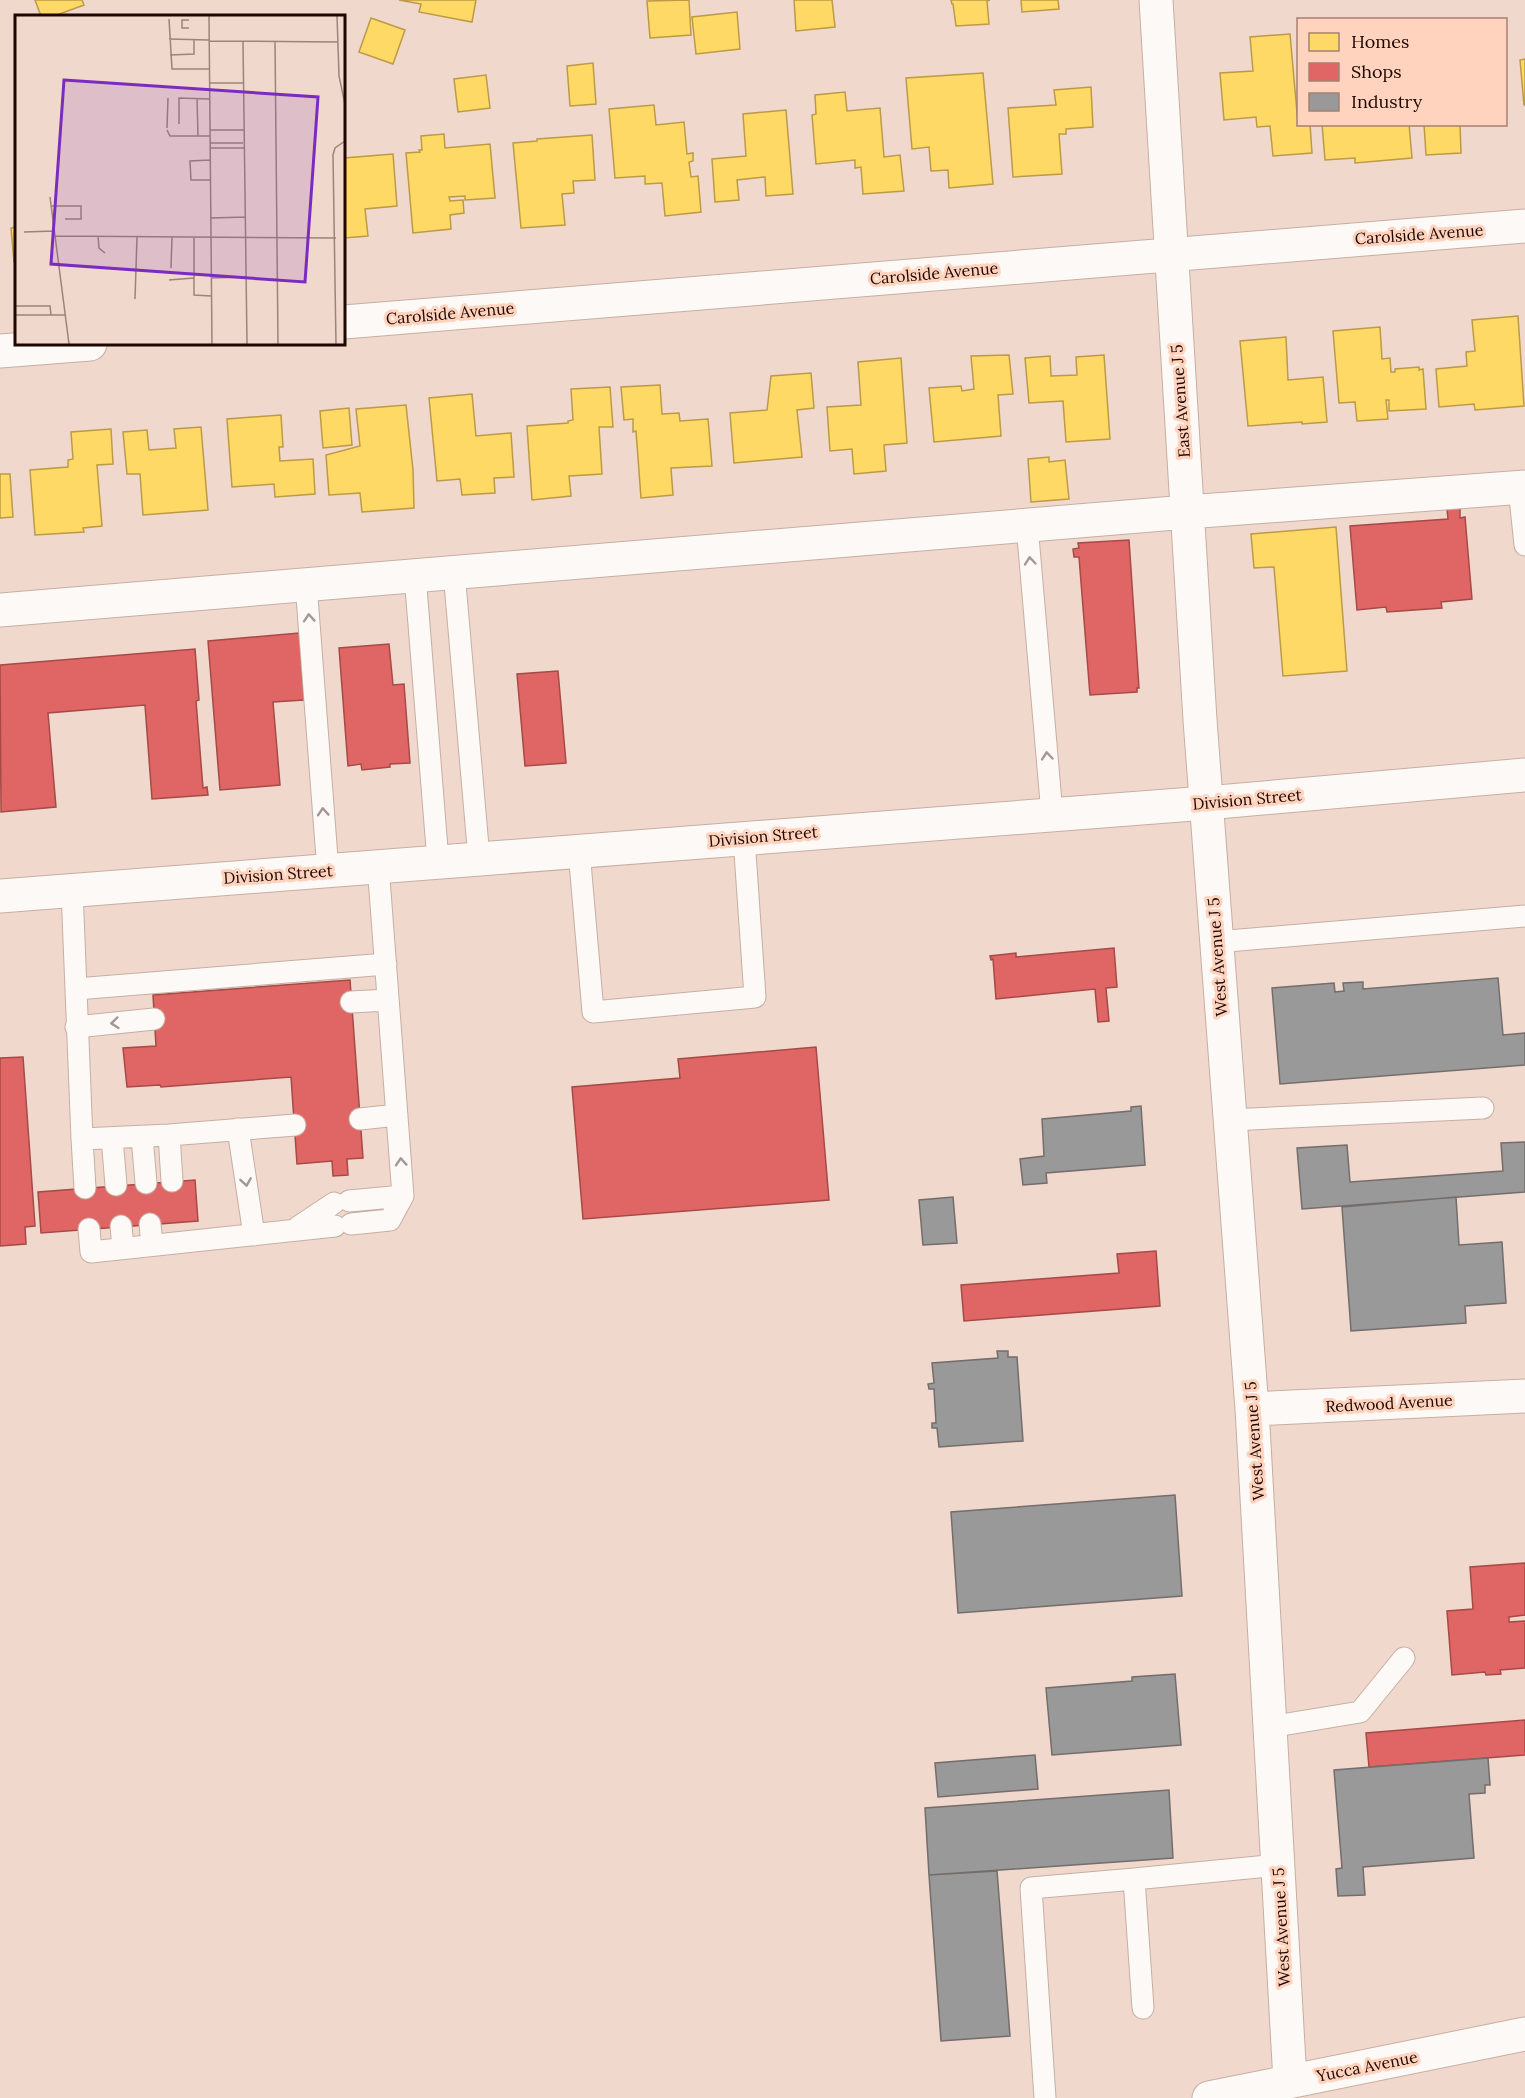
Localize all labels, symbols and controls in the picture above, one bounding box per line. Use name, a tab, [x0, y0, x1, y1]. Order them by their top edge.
inset map	[15, 15, 345, 345]
legend	[1297, 18, 1507, 126]
text: Homes	[1351, 30, 1409, 53]
text: Shops	[1351, 60, 1402, 83]
text: Industry	[1351, 90, 1423, 113]
street label: Carolside Avenue	[1354, 220, 1484, 248]
street label: Carolside Avenue	[869, 257, 999, 289]
street label: Carolside Avenue	[385, 297, 515, 329]
street label: East Avenue J 5	[1166, 344, 1194, 458]
one-way arrow	[1024, 557, 1037, 566]
one-way arrow	[303, 613, 316, 622]
one-way arrow	[1041, 751, 1054, 760]
street label: Division Street	[1192, 784, 1303, 814]
one-way arrow	[317, 808, 330, 817]
street label: Division Street	[708, 821, 819, 851]
street label: Division Street	[223, 860, 334, 888]
street label: West Avenue J 5	[1203, 897, 1231, 1017]
one-way arrow	[111, 1016, 120, 1029]
one-way arrow	[394, 1157, 407, 1166]
one-way arrow	[240, 1177, 252, 1187]
street label: West Avenue J 5	[1240, 1381, 1268, 1501]
street label: Redwood Avenue	[1325, 1390, 1453, 1416]
street label: West Avenue J 5	[1268, 1867, 1294, 1987]
street label: Yucca Avenue	[1314, 2046, 1420, 2086]

